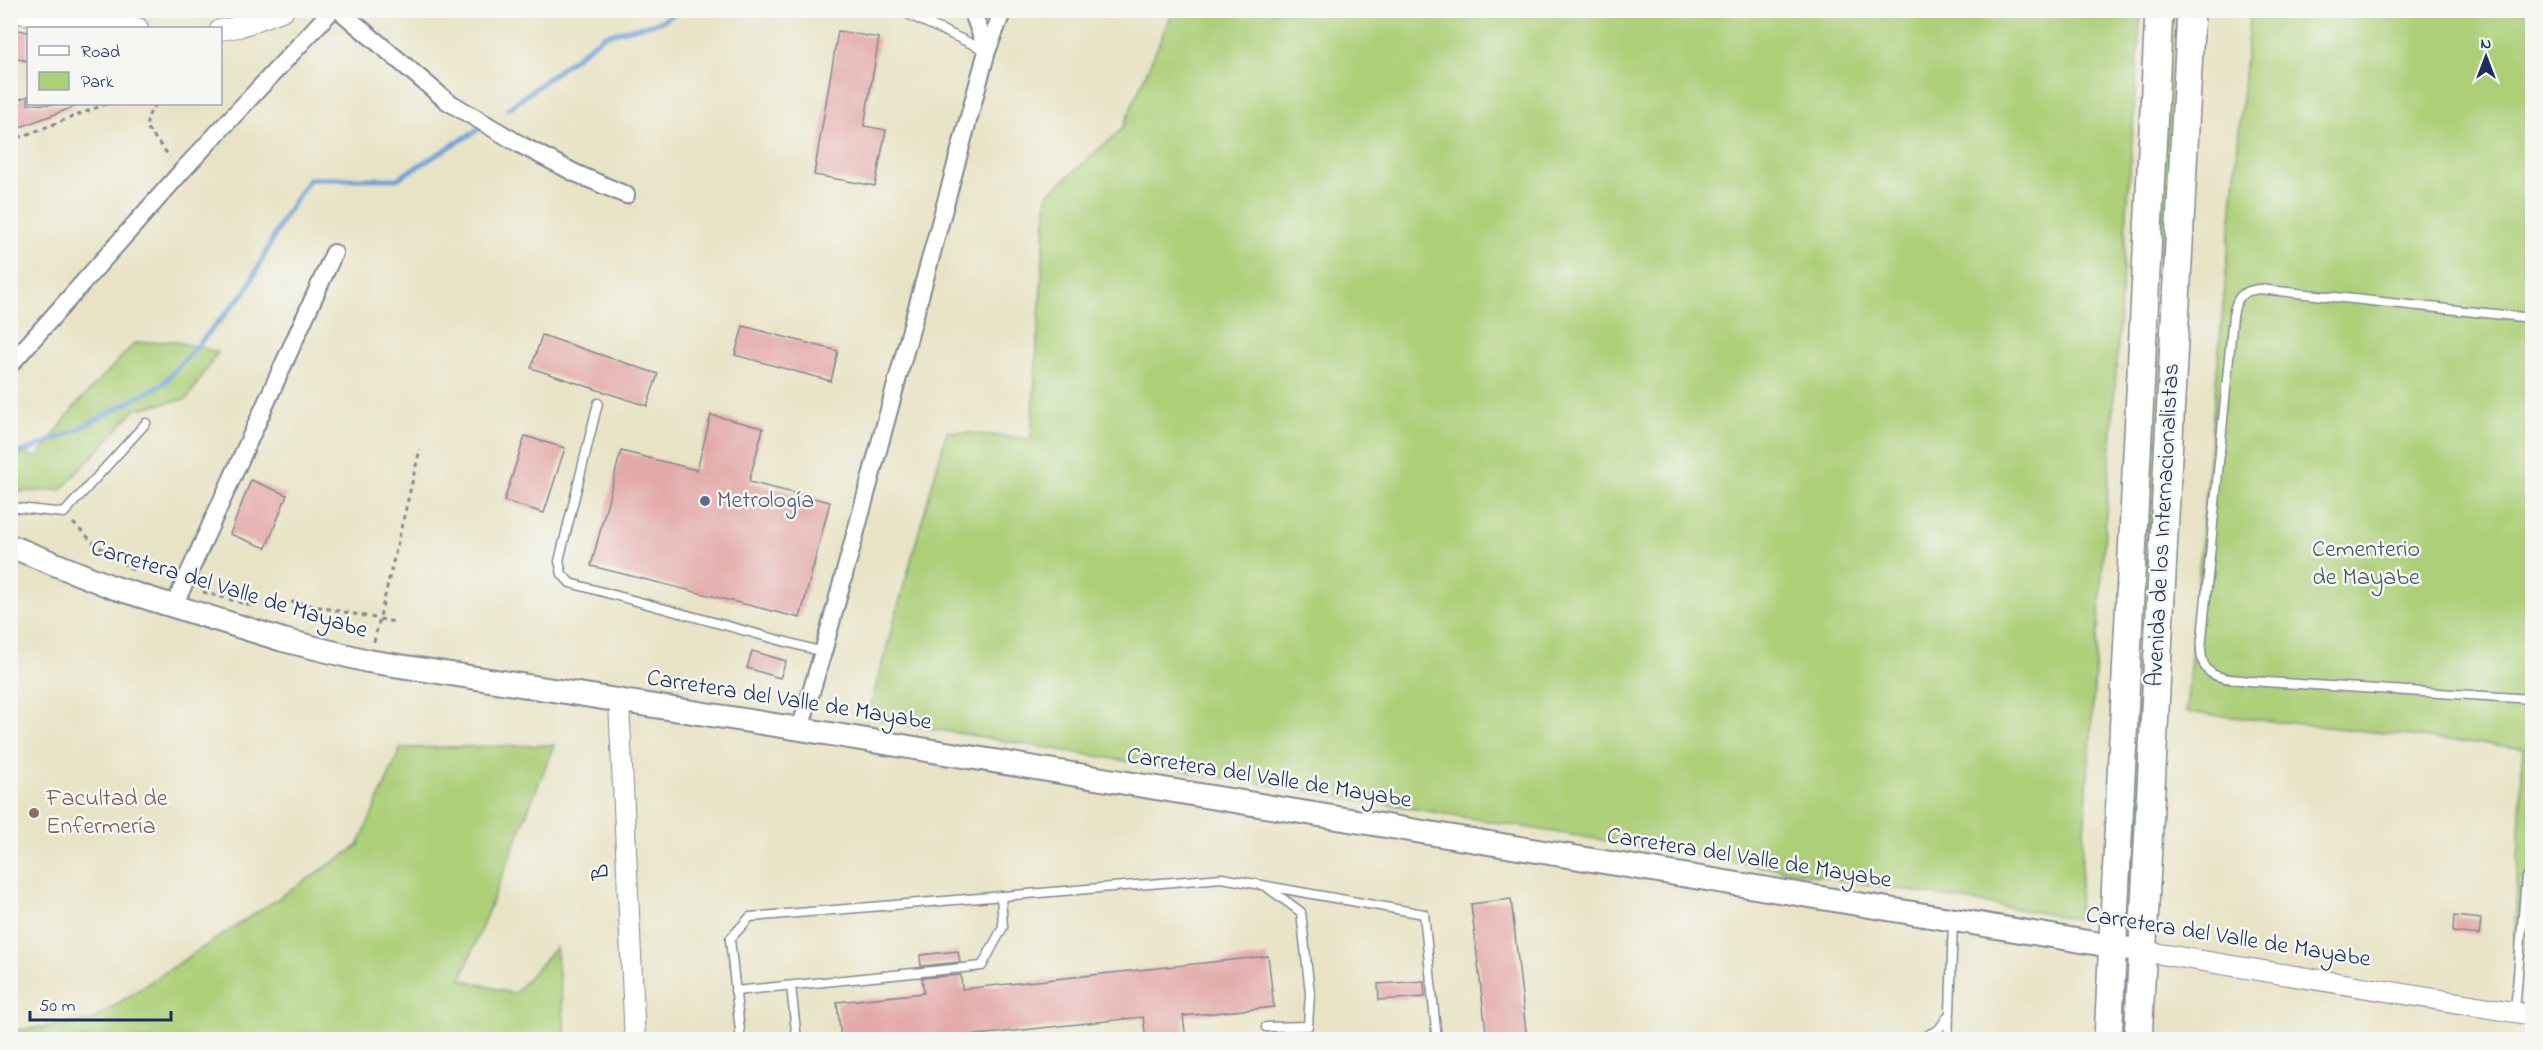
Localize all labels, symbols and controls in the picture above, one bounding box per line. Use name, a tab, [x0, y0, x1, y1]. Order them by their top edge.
legend	[27, 27, 222, 105]
north arrow	[2456, 27, 2516, 87]
text: N	[2481, 32, 2492, 56]
text: Road	[81, 40, 120, 66]
text: Park	[81, 70, 114, 96]
street label: Avenida de los Internacionalistas	[2138, 362, 2190, 688]
place label: Metrología	[717, 484, 814, 519]
marker: Metrología	[698, 494, 712, 508]
street label: Carretera del Valle de Mayabe	[86, 531, 372, 650]
park label: Cementerio de Mayabe	[2312, 533, 2420, 597]
street label: Carretera del Valle de Mayabe	[644, 661, 934, 742]
street label: Carretera del Valle de Mayabe	[1124, 739, 1414, 820]
place label: Facultad de Enfermería	[45, 782, 168, 845]
marker: Facultad de Enfermería	[27, 806, 41, 820]
street label: Carretera del Valle de Mayabe	[1604, 819, 1894, 900]
street label: B	[584, 863, 620, 882]
street label: Carretera del Valle de Mayabe	[2083, 898, 2373, 979]
scale bar	[30, 984, 171, 1022]
text: 50 m	[39, 994, 76, 1020]

